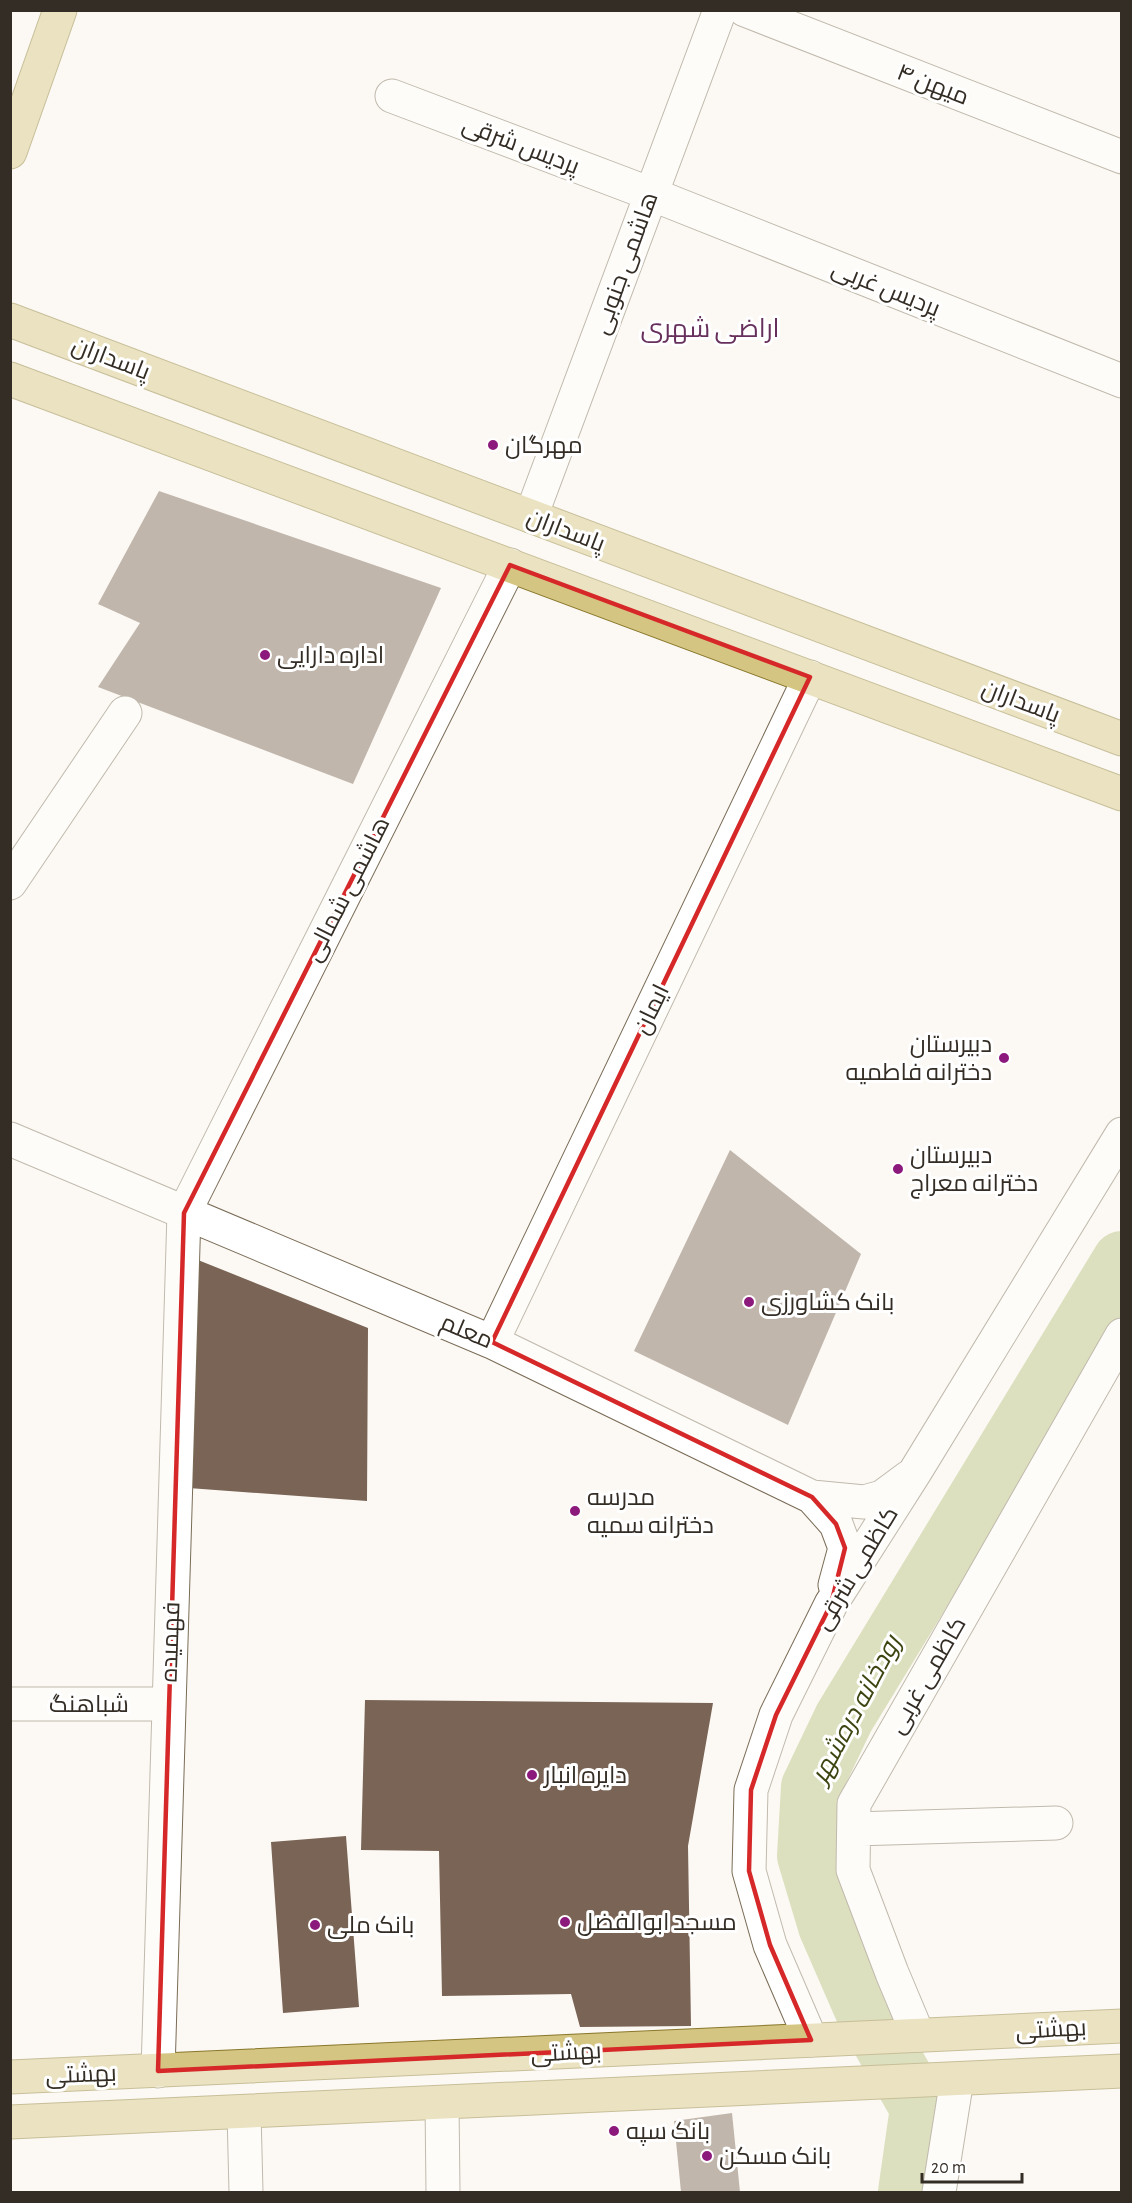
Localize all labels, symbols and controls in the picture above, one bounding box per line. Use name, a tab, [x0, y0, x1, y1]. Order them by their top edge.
street label: میهن ۴	[893, 60, 972, 111]
street label: پردیس شرقی	[458, 112, 583, 182]
street label: هاشمی جنوبی	[588, 189, 664, 338]
street label: پردیس غربی	[827, 256, 944, 325]
district label: اراضی شهری	[640, 316, 780, 344]
street label: پاسداران	[67, 333, 153, 388]
place label: مهرگان	[505, 434, 583, 459]
marker: مهرگان	[486, 438, 500, 452]
street label: پاسداران	[522, 505, 608, 560]
place label: اداره دارایی	[277, 644, 384, 669]
marker: اداره دارایی	[258, 648, 272, 662]
street label: پاسداران	[977, 676, 1063, 731]
street label: هاشمی شمالی	[300, 813, 395, 966]
street label: ایمان	[630, 981, 675, 1039]
place label: دبیرستان دخترانه فاطمیه	[846, 1033, 992, 1085]
marker: دبیرستان دخترانه فاطمیه	[997, 1051, 1011, 1065]
place label: دبیرستان دخترانه معراج	[910, 1144, 1038, 1199]
marker: دبیرستان دخترانه معراج	[891, 1162, 905, 1176]
place label: بانک کشاورزی	[761, 1290, 894, 1316]
marker: بانک کشاورزی	[742, 1295, 756, 1309]
street label: معلم	[436, 1310, 496, 1356]
place label: مدرسه دخترانه سمیه	[587, 1486, 714, 1538]
street label: کاظمی شرقی	[810, 1502, 904, 1635]
marker: مدرسه دخترانه سمیه	[568, 1504, 582, 1518]
street label: فهمیده	[158, 1601, 185, 1683]
street label: کاظمی غربی	[885, 1613, 972, 1738]
water label: رودخانه دره‌شهر	[805, 1630, 908, 1791]
street label: شباهنگ	[49, 1692, 129, 1717]
place label: دایره انبار	[542, 1764, 627, 1788]
marker: دایره انبار	[525, 1768, 539, 1782]
place label: مسجد ابوالفضل	[577, 1911, 737, 1936]
place label: بانک ملی	[327, 1914, 414, 1939]
marker: مسجد ابوالفضل	[558, 1915, 572, 1929]
marker: بانک ملی	[308, 1918, 322, 1932]
street label: بهشتی	[1015, 2015, 1087, 2045]
street label: بهشتی	[530, 2038, 602, 2068]
street label: بهشتی	[45, 2061, 117, 2089]
place label: بانک سپه	[626, 2120, 710, 2146]
marker: بانک سپه	[607, 2124, 621, 2138]
place label: بانک مسکن	[719, 2145, 831, 2170]
scale bar	[922, 2146, 1022, 2184]
marker: بانک مسکن	[700, 2149, 714, 2163]
text: 20 m	[931, 2159, 966, 2177]

